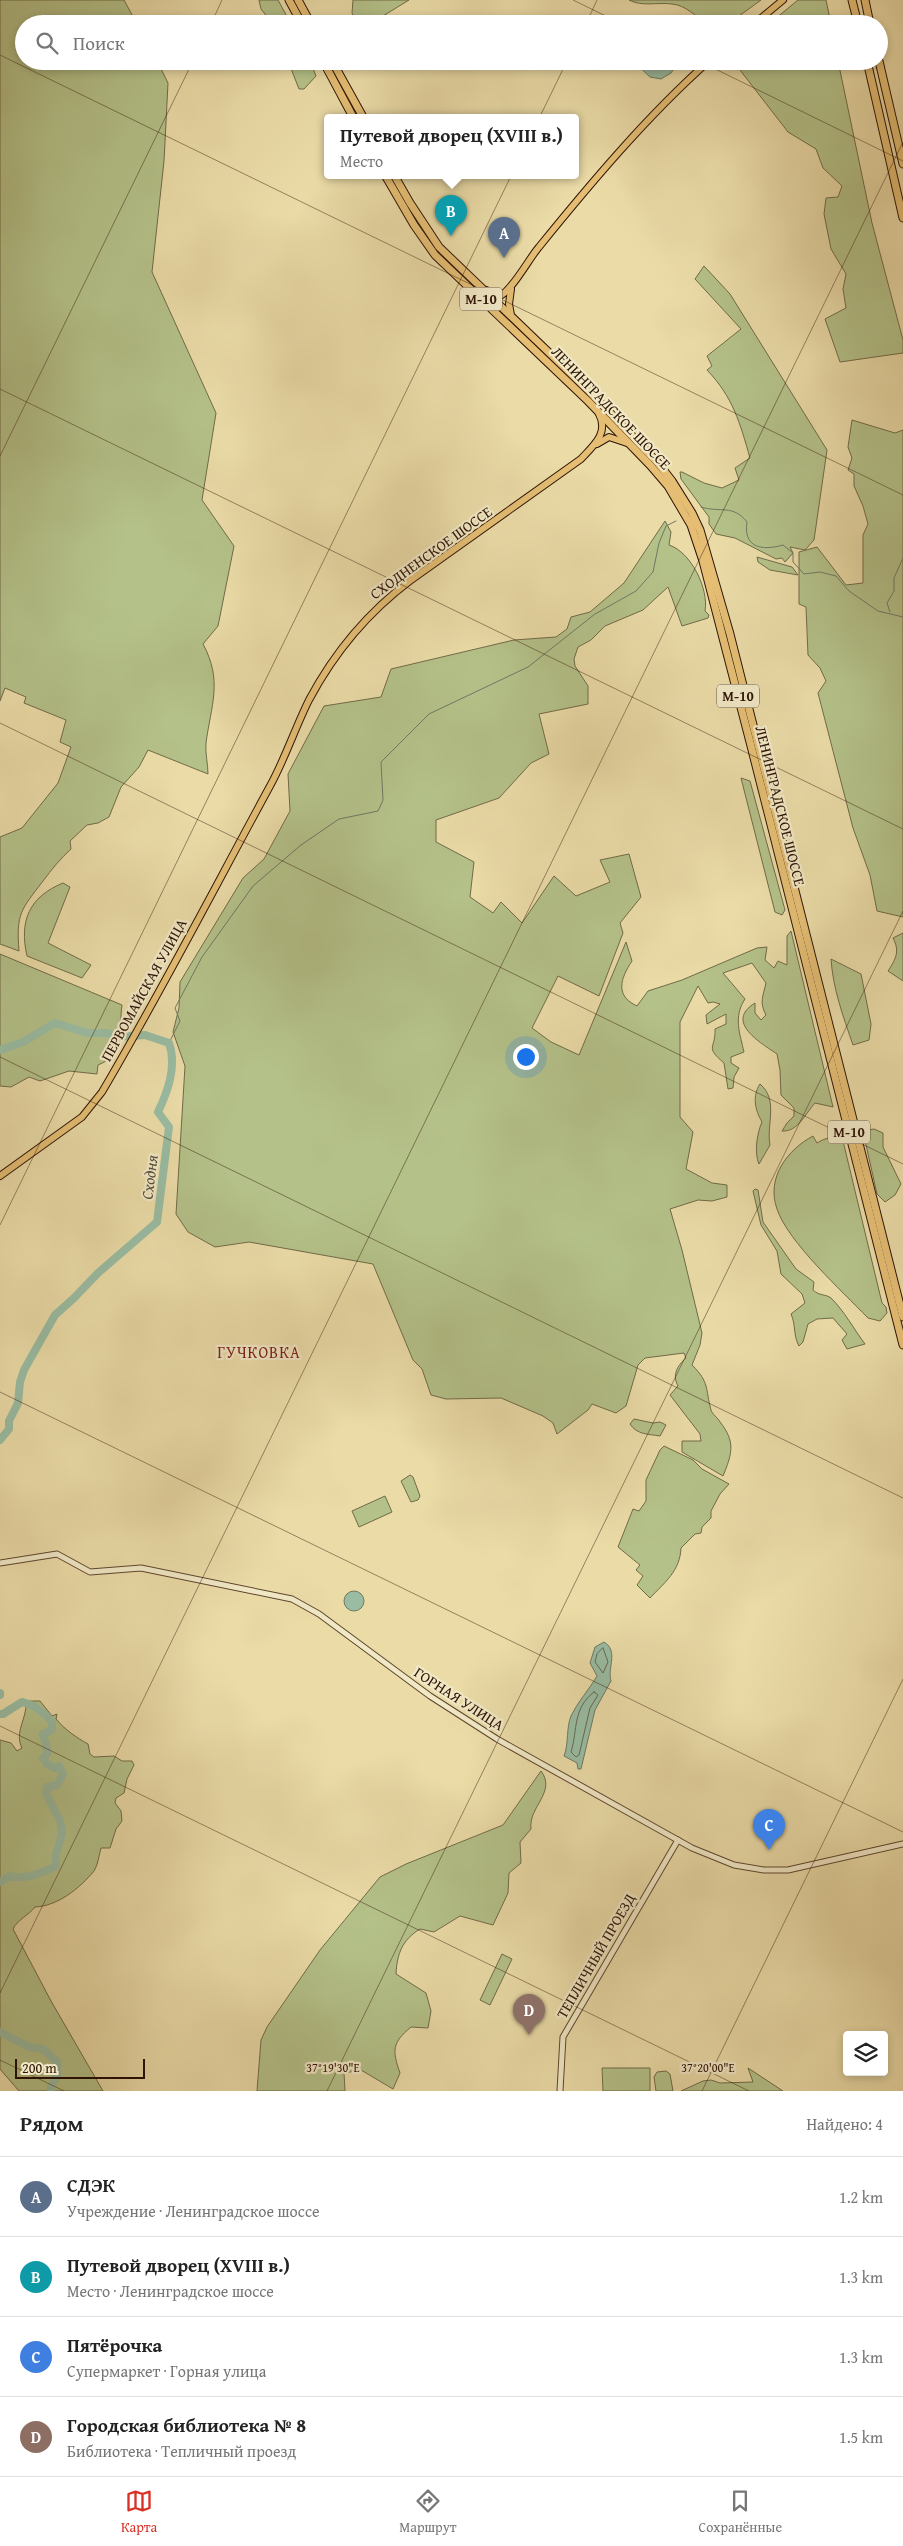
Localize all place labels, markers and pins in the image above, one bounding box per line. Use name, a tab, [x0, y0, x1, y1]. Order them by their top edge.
pin: B	[435, 195, 467, 236]
pin: A	[488, 217, 520, 258]
pin: C	[753, 1809, 785, 1850]
pin: D	[513, 1994, 545, 2035]

